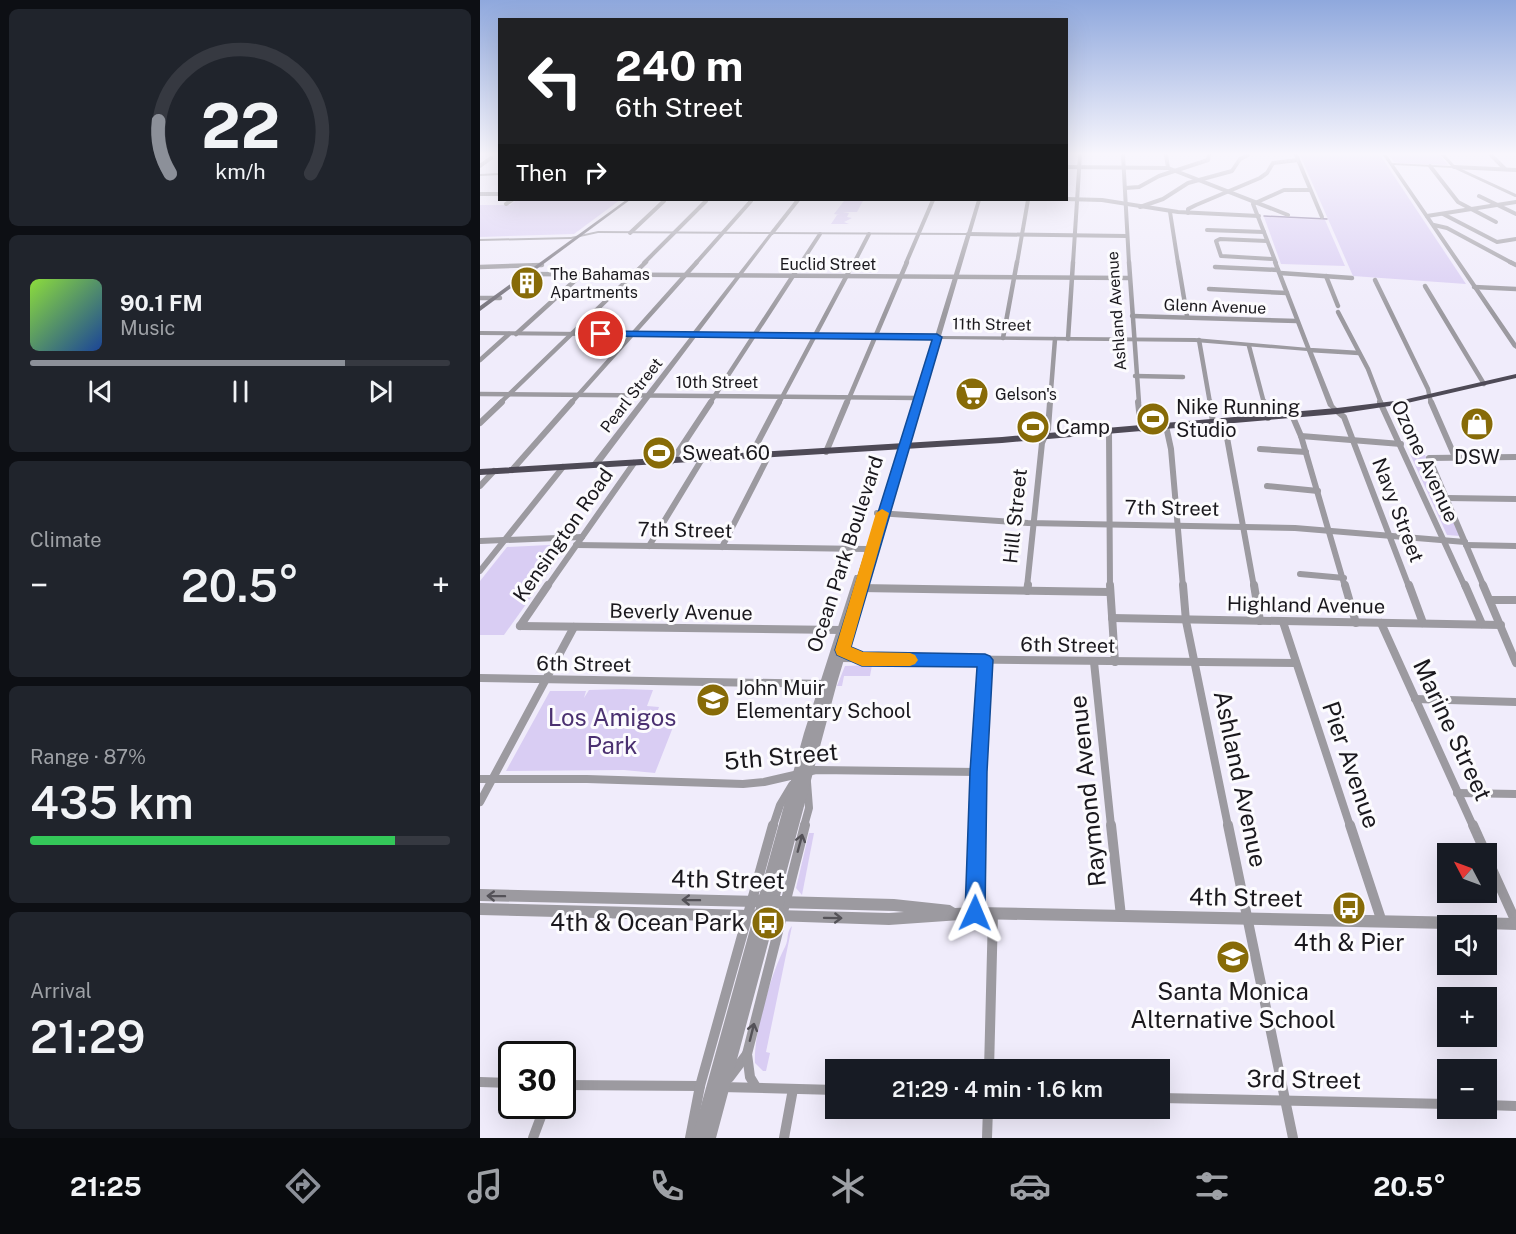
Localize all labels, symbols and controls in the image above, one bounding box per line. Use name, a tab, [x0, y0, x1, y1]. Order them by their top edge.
text: 240 m	[615, 41, 743, 90]
icon: left	[516, 42, 594, 120]
text: 22	[200, 90, 280, 163]
text: 6th Street	[615, 91, 743, 123]
icon: right	[579, 156, 612, 189]
text: km/h	[215, 160, 265, 185]
text: Then	[516, 160, 567, 186]
street label: Ashland Avenue	[1103, 251, 1130, 371]
street label: Euclid Street	[780, 255, 876, 274]
building icon: The Bahamas Apartments	[509, 265, 545, 301]
place label: The Bahamas Apartments	[550, 265, 650, 302]
text: 90.1 FM	[120, 290, 203, 316]
street label: Glenn Avenue	[1163, 295, 1267, 318]
pin	[575, 308, 626, 359]
street label: 11th Street	[952, 314, 1032, 335]
text: Music	[120, 316, 175, 340]
icon: arrive	[584, 317, 617, 350]
street label: Pearl Street	[596, 354, 666, 436]
street label: 10th Street	[676, 373, 758, 392]
icon: previous	[84, 375, 117, 408]
icon: pause	[224, 375, 257, 408]
icon: next	[364, 375, 397, 408]
supermarket icon: Gelson's	[954, 376, 990, 412]
place label: Gelson's	[995, 385, 1057, 404]
place label: Nike Running Studio	[1176, 395, 1300, 442]
street label: Ozone Avenue	[1386, 396, 1464, 526]
sports icon: Nike Running Studio	[1135, 401, 1171, 437]
shop icon: DSW	[1459, 406, 1495, 442]
sports icon: Camp	[1015, 409, 1051, 445]
place label: Camp	[1056, 415, 1110, 439]
sports icon: Sweat 60	[641, 435, 677, 471]
place label: Sweat 60	[682, 441, 770, 465]
place label: DSW	[1454, 445, 1500, 469]
street label: Ocean Park Boulevard	[802, 453, 888, 655]
street label: Navy Street	[1367, 454, 1429, 566]
street label: Kensington Road	[508, 464, 618, 606]
street label: Hill Street	[998, 467, 1032, 565]
street label: 7th Street	[1124, 495, 1220, 521]
street label: 7th Street	[637, 517, 733, 543]
text: Climate	[30, 528, 102, 552]
text: 20.5°	[181, 559, 299, 612]
text: −	[30, 566, 48, 604]
text: +	[432, 566, 450, 604]
street label: Highland Avenue	[1227, 592, 1385, 618]
street label: Beverly Avenue	[609, 599, 753, 625]
street label: 6th Street	[1020, 632, 1116, 658]
street label: 6th Street	[536, 651, 632, 677]
street label: Marine Street	[1408, 654, 1498, 805]
place label: John Muir Elementary School	[736, 676, 911, 723]
school or university icon: John Muir Elementary School	[695, 682, 731, 718]
street label: Ashland Avenue	[1209, 688, 1273, 869]
street label: Raymond Avenue	[1063, 694, 1111, 888]
street label: Pier Avenue	[1317, 697, 1387, 832]
park label: Los Amigos Park	[548, 703, 676, 759]
street label: 5th Street	[723, 737, 839, 775]
text: Range · 87%	[30, 745, 146, 769]
text: 435 km	[30, 776, 194, 829]
one-way arrow	[795, 834, 807, 853]
north arrow	[1437, 843, 1497, 903]
map controls	[1437, 843, 1497, 1119]
street label: 4th Street	[671, 864, 785, 894]
position arrow	[943, 881, 1007, 945]
street label: 4th Street	[1189, 882, 1303, 912]
one-way arrow	[487, 890, 507, 901]
bus stop icon: 4th & Pier	[1331, 890, 1367, 926]
one-way arrow	[682, 894, 702, 906]
bus stop icon: 4th & Ocean Park	[750, 905, 786, 941]
place label: 4th & Ocean Park	[550, 908, 745, 936]
one-way arrow	[823, 912, 843, 924]
button: sound	[1437, 915, 1497, 975]
place label: 4th & Pier	[1293, 928, 1405, 956]
school or university icon: Santa Monica Alternative School	[1215, 939, 1251, 975]
place label: Santa Monica Alternative School	[1130, 977, 1336, 1033]
text: Arrival	[30, 979, 92, 1003]
button: +	[1437, 987, 1497, 1047]
text: 21:29	[30, 1010, 145, 1063]
one-way arrow	[747, 1023, 759, 1042]
speed limit sign: 30	[498, 1041, 576, 1119]
button: −	[1437, 1059, 1497, 1119]
street label: 3rd Street	[1247, 1064, 1362, 1094]
text: 21:29 · 4 min · 1.6 km	[892, 1076, 1103, 1102]
icon: directions	[282, 1165, 324, 1207]
icon: music	[464, 1165, 506, 1207]
icon: phone	[646, 1165, 688, 1207]
icon: climate	[827, 1165, 869, 1207]
icon: car	[1009, 1165, 1051, 1207]
icon: filters	[1191, 1165, 1233, 1207]
text: 21:25	[70, 1170, 142, 1202]
text: 20.5°	[1373, 1170, 1446, 1202]

